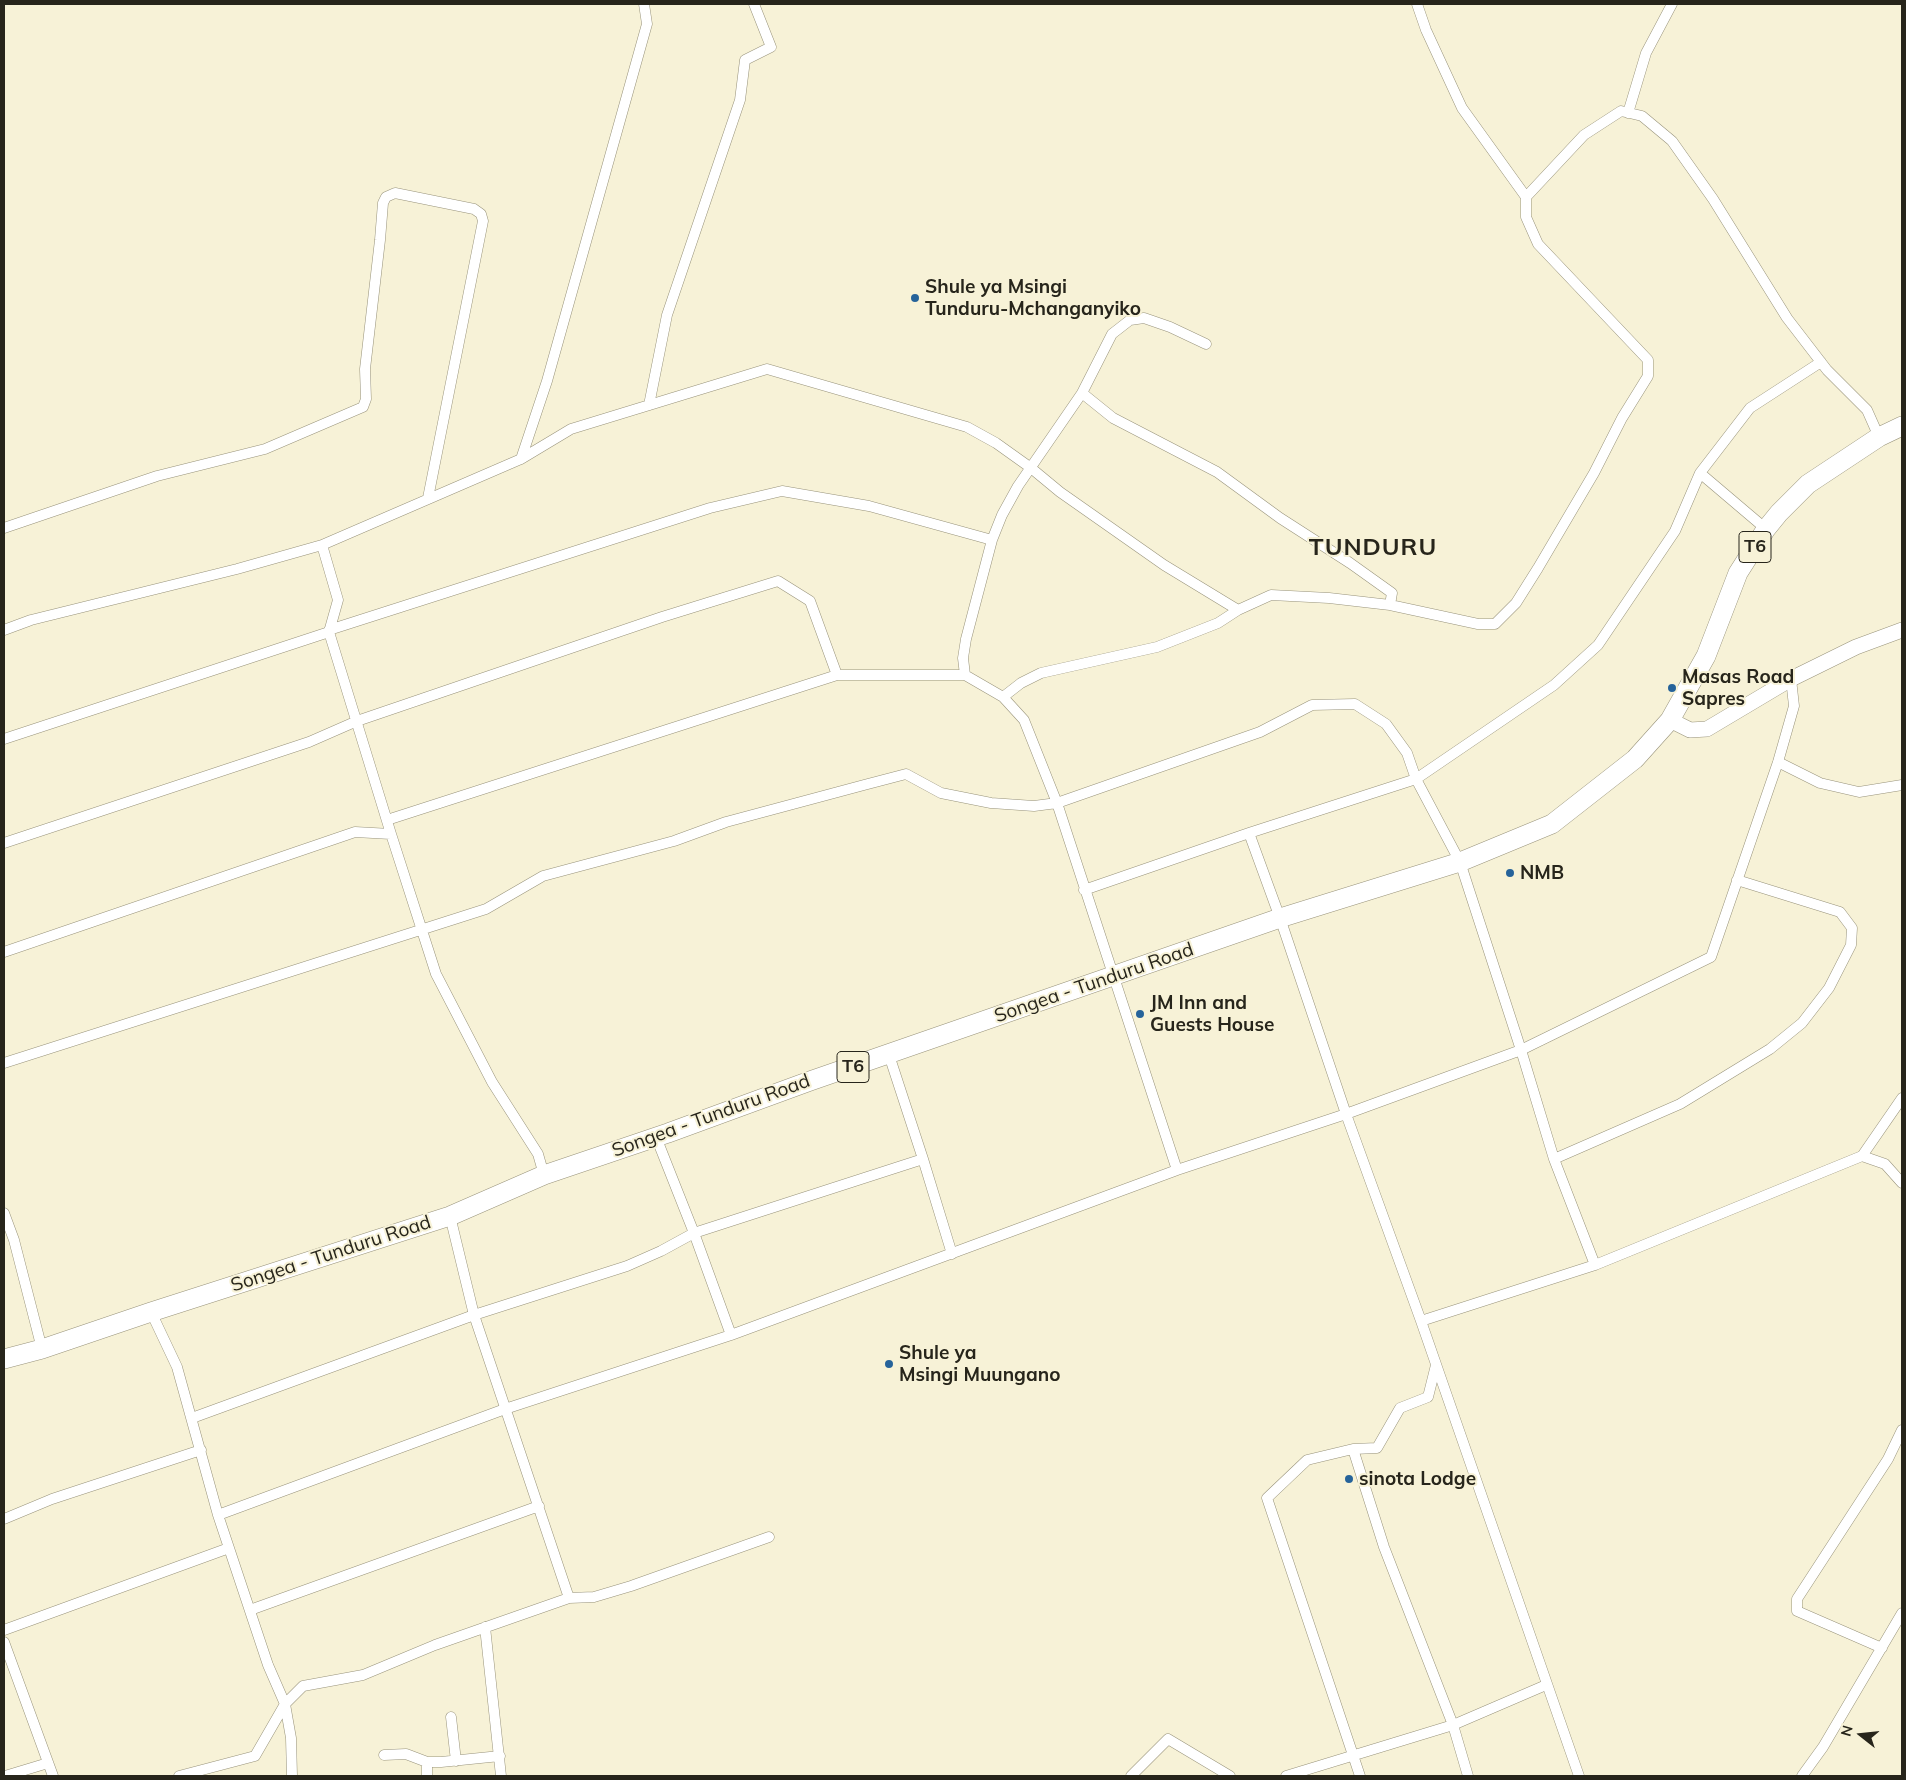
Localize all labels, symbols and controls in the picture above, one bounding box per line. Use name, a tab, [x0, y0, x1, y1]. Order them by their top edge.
place label: Shule ya Msingi Tunduru-Mchanganyiko	[925, 276, 1141, 320]
marker: Shule ya Msingi Tunduru-Mchanganyiko	[909, 292, 921, 304]
road number: T6	[1739, 532, 1771, 562]
district label: TUNDURU	[1308, 534, 1438, 562]
place label: Masas Road Sapres	[1682, 666, 1794, 710]
marker: Masas Road Sapres	[1666, 682, 1678, 694]
place label: NMB	[1520, 862, 1564, 884]
marker: NMB	[1504, 867, 1516, 879]
street label: Songea - Tunduru Road	[991, 938, 1197, 1028]
place label: JM Inn and Guests House	[1150, 992, 1274, 1036]
marker: JM Inn and Guests House	[1134, 1008, 1146, 1020]
road number: T6	[837, 1052, 869, 1082]
street label: Songea - Tunduru Road	[609, 1070, 813, 1162]
street label: Songea - Tunduru Road	[228, 1211, 434, 1297]
place label: Shule ya Msingi Muungano	[899, 1342, 1060, 1386]
marker: Shule ya Msingi Muungano	[883, 1358, 895, 1370]
place label: sinota Lodge	[1359, 1468, 1476, 1490]
marker: sinota Lodge	[1343, 1473, 1355, 1485]
north arrow	[1836, 1710, 1886, 1760]
text: N	[1836, 1723, 1857, 1738]

